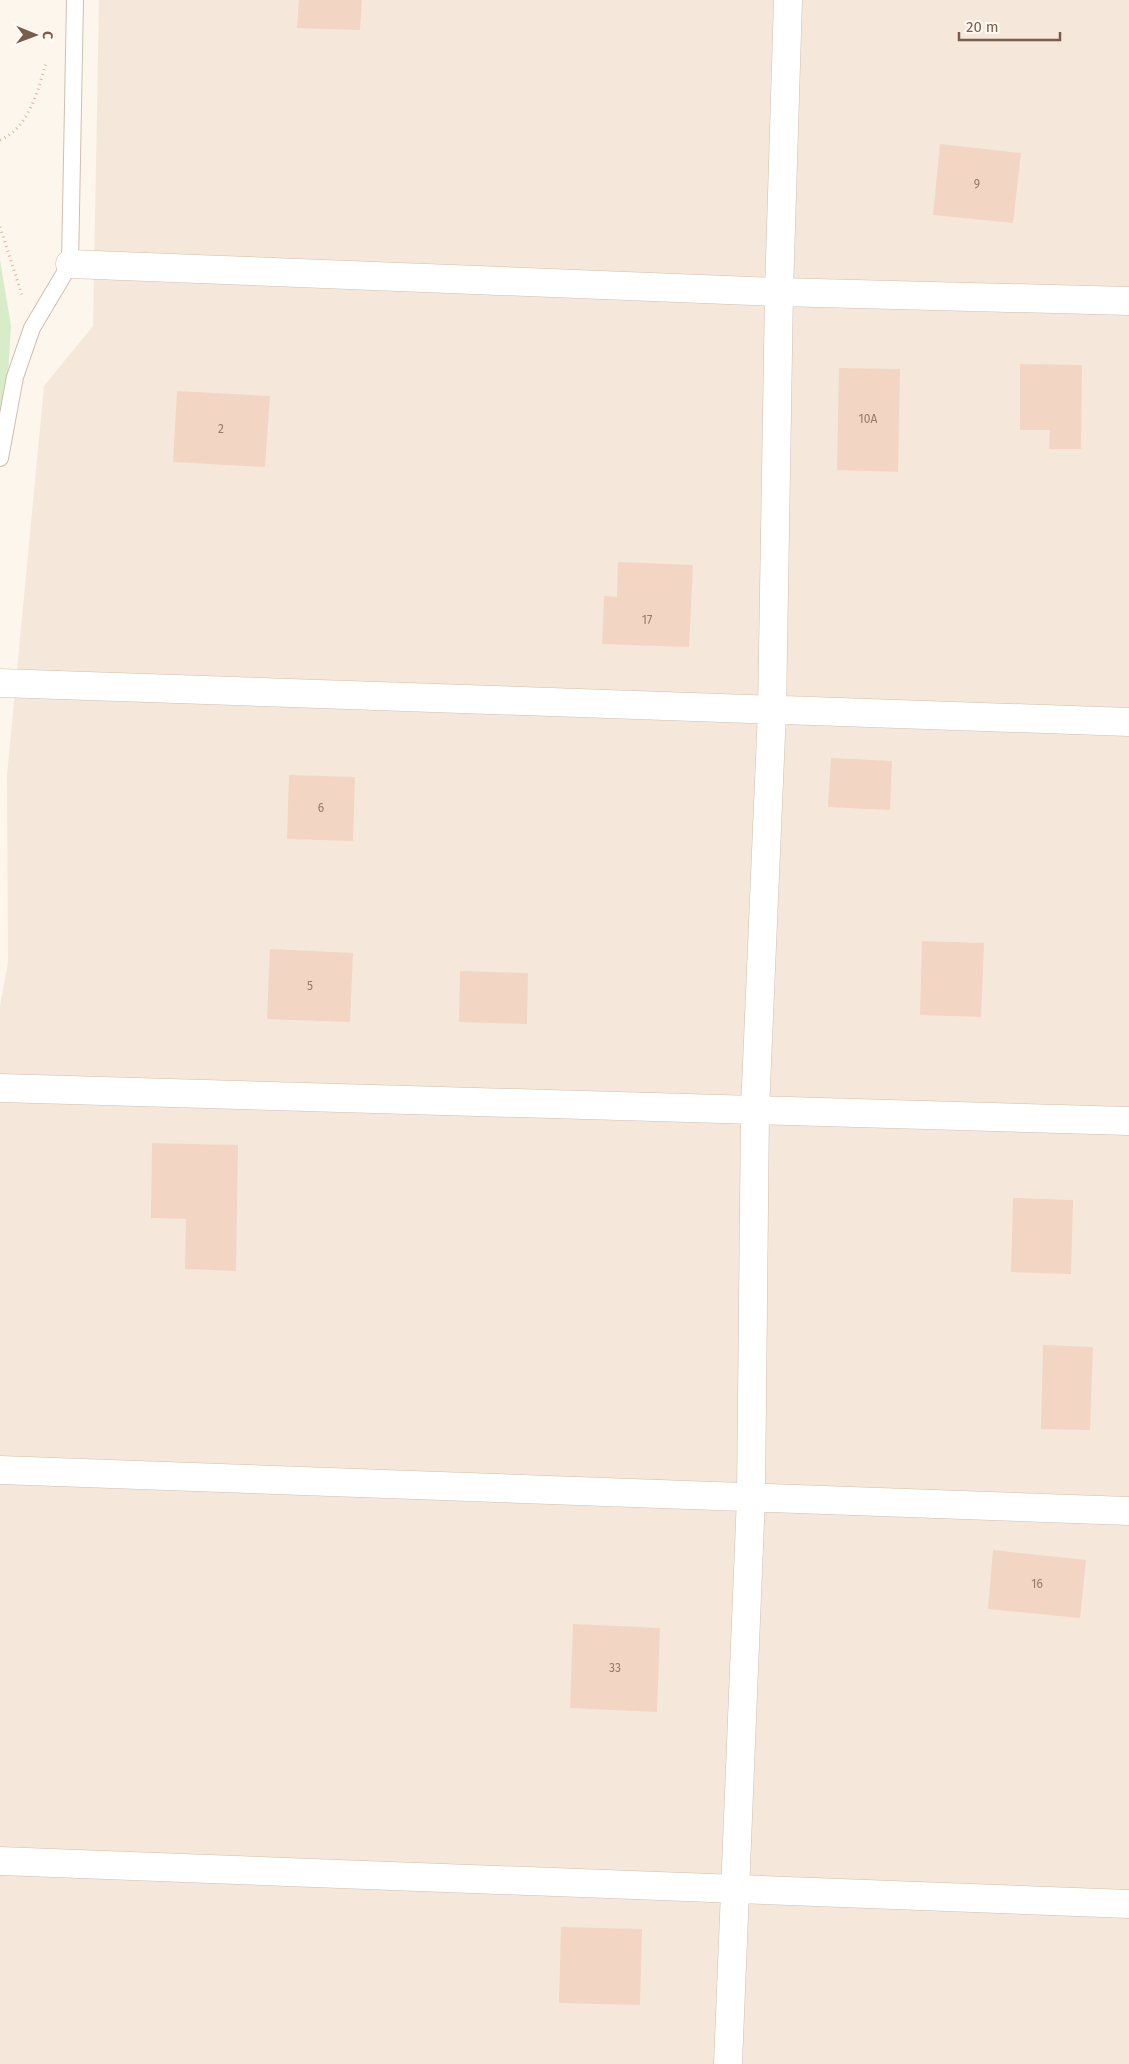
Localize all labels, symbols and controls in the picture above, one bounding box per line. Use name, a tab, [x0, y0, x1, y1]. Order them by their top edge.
north arrow	[10, 10, 60, 60]
scale bar	[959, 10, 1060, 42]
text: 20 m	[966, 18, 999, 36]
text: С	[39, 31, 56, 39]
house number: 9	[974, 177, 980, 191]
house number: 10А	[859, 412, 878, 426]
house number: 2	[218, 422, 224, 436]
house number: 17	[642, 613, 652, 627]
house number: 6	[318, 801, 324, 815]
house number: 5	[307, 979, 313, 993]
house number: 16	[1031, 1577, 1043, 1591]
house number: 33	[609, 1661, 621, 1675]

